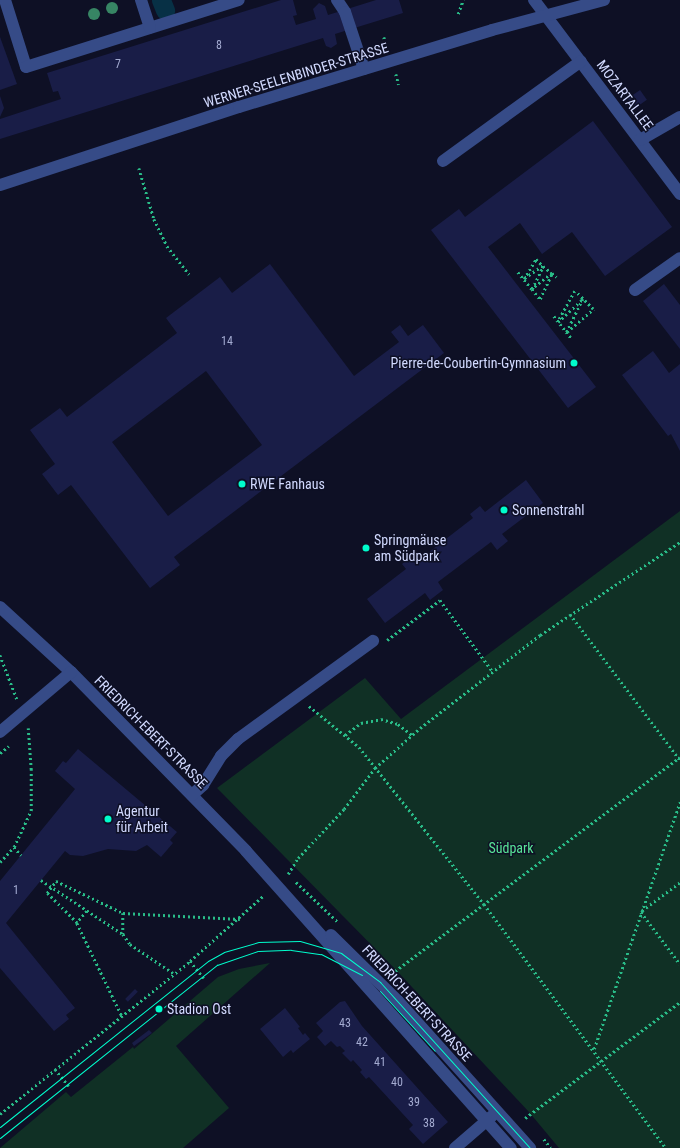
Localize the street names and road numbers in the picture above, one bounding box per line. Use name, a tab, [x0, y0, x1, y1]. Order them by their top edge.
street label: WERNER-SEELENBINDER-STRASSE	[202, 39, 390, 111]
street label: MOZARTALLEE	[593, 57, 657, 133]
street label: FRIEDRICH-EBERT-STRASSE	[91, 672, 211, 792]
street label: FRIEDRICH-EBERT-STRASSE	[359, 941, 475, 1065]

